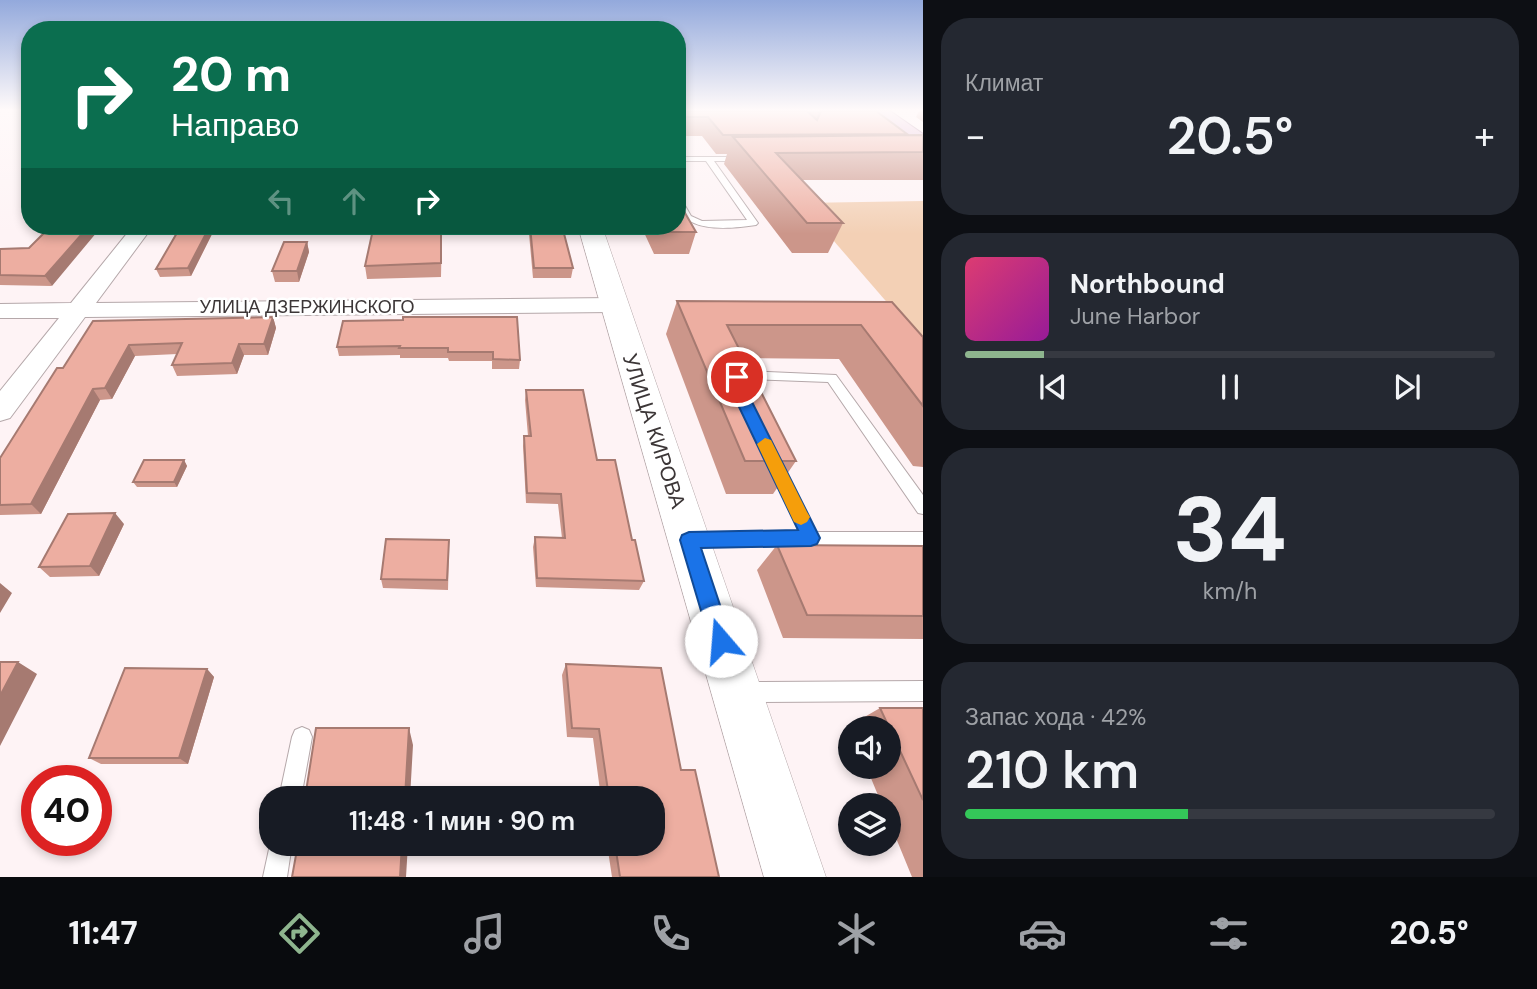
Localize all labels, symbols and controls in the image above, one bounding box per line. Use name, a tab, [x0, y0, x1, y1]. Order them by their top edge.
text: 20 m	[171, 42, 291, 106]
icon: right	[56, 49, 147, 140]
text: Климат	[965, 68, 1043, 98]
text: 20.5°	[1167, 102, 1293, 170]
text: Направо	[171, 104, 299, 146]
text: −	[965, 111, 986, 161]
text: +	[1474, 111, 1495, 161]
icon: left	[262, 182, 300, 220]
icon: ahead	[335, 182, 373, 220]
icon: right	[408, 182, 446, 220]
text: Northbound	[1070, 267, 1225, 301]
street label: УЛИЦА ДЗЕРЖИНСКОГО	[199, 295, 415, 319]
text: June Harbor	[1070, 301, 1200, 331]
pin	[707, 347, 767, 407]
street label: УЛИЦА КИРОВА	[616, 350, 692, 512]
icon: arrive	[718, 358, 756, 396]
icon: previous	[1034, 368, 1072, 406]
icon: pause	[1211, 368, 1249, 406]
icon: next	[1388, 368, 1426, 406]
text: 34	[1173, 471, 1287, 589]
text: km/h	[1203, 576, 1257, 606]
position arrow	[684, 604, 758, 678]
text: Запас хода · 42%	[965, 702, 1146, 732]
map controls	[838, 716, 901, 856]
button: sound	[838, 716, 901, 779]
text: 210 km	[965, 736, 1139, 804]
speed limit sign: 40	[21, 765, 112, 856]
button: layers	[838, 793, 901, 856]
text: 11:48 · 1 мин · 90 m	[349, 804, 575, 838]
icon: directions	[275, 909, 324, 958]
icon: music	[460, 909, 509, 958]
icon: phone	[646, 909, 695, 958]
icon: climate	[832, 909, 881, 958]
icon: car	[1018, 909, 1067, 958]
icon: filters	[1204, 909, 1253, 958]
text: 11:47	[68, 912, 138, 954]
text: 20.5°	[1389, 912, 1469, 954]

